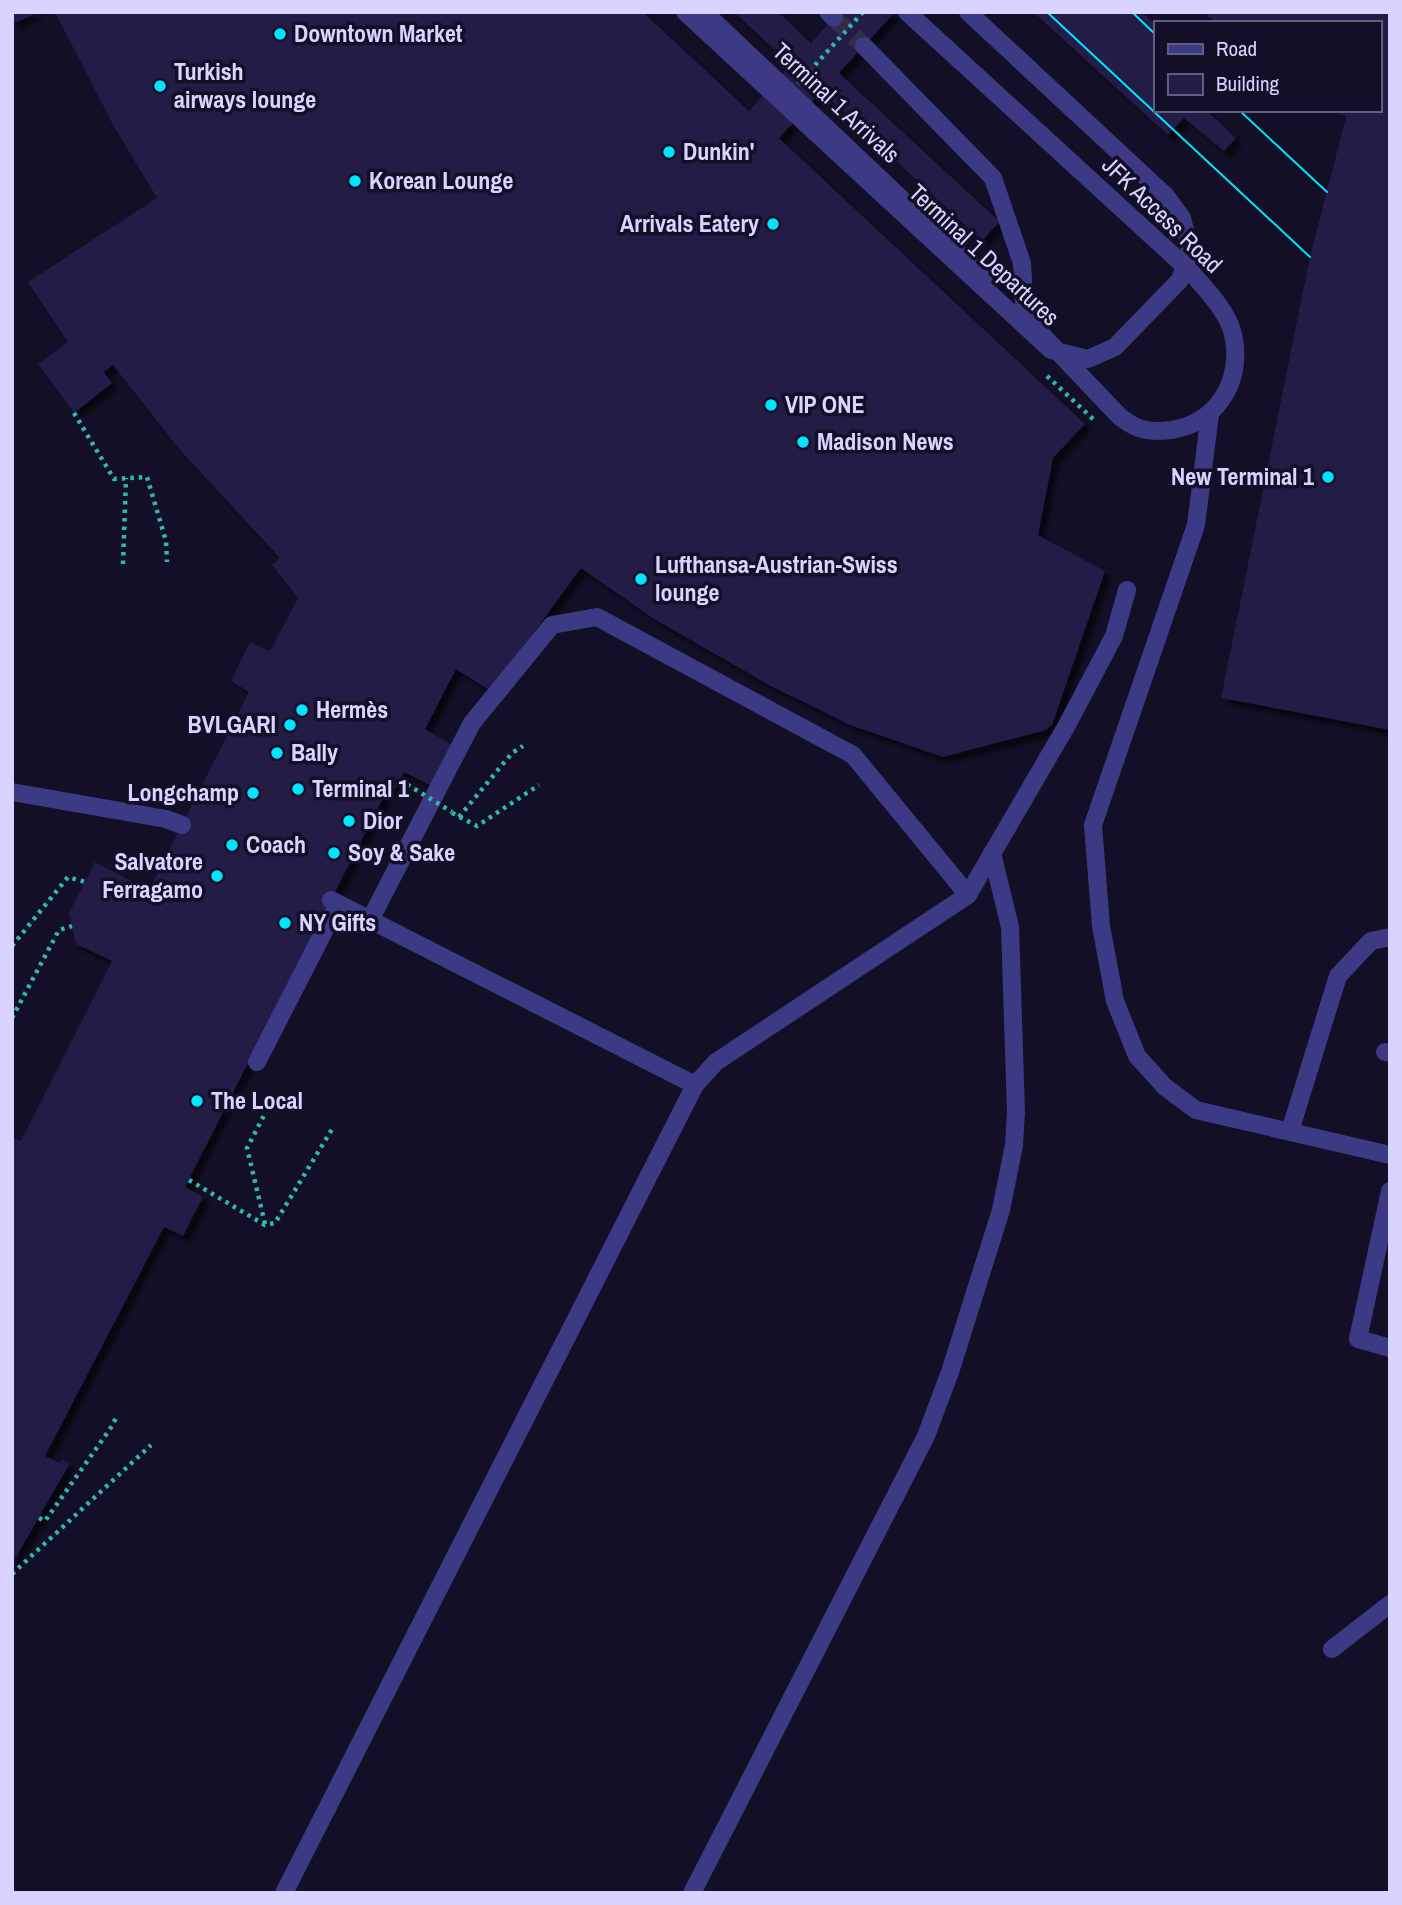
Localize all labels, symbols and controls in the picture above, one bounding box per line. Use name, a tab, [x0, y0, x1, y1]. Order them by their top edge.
place label: Downtown Market	[294, 17, 463, 49]
legend	[1154, 21, 1381, 112]
marker: Downtown Market	[272, 26, 288, 42]
text: Road	[1216, 34, 1257, 63]
street label: Terminal 1 Arrivals	[766, 35, 907, 170]
place label: Turkish airways lounge	[174, 55, 316, 115]
text: Building	[1216, 69, 1280, 98]
marker: Turkish airways lounge	[152, 78, 168, 94]
place label: Dunkin'	[683, 135, 754, 167]
marker: Dunkin'	[661, 144, 677, 160]
street label: JFK Access Road	[1096, 149, 1230, 280]
place label: Korean Lounge	[369, 164, 513, 196]
marker: Korean Lounge	[347, 173, 363, 189]
street label: Terminal 1 Departures	[903, 176, 1067, 332]
place label: Arrivals Eatery	[620, 207, 759, 239]
marker: Arrivals Eatery	[765, 216, 781, 232]
place label: VIP ONE	[785, 388, 865, 420]
marker: VIP ONE	[763, 397, 779, 413]
place label: Madison News	[817, 425, 954, 457]
marker: Madison News	[795, 434, 811, 450]
place label: New Terminal 1	[1171, 460, 1314, 492]
marker: New Terminal 1	[1320, 469, 1336, 485]
place label: Lufthansa-Austrian-Swiss lounge	[655, 548, 898, 608]
marker: Lufthansa-Austrian-Swiss lounge	[633, 571, 649, 587]
place label: Hermès	[316, 693, 388, 725]
marker: Hermès	[294, 702, 310, 718]
place label: BVLGARI	[187, 708, 276, 740]
marker: BVLGARI	[282, 717, 298, 733]
place label: Bally	[291, 736, 338, 768]
marker: Bally	[269, 745, 285, 761]
place label: Terminal 1	[312, 772, 409, 804]
place label: Longchamp	[127, 776, 239, 808]
marker: Terminal 1	[290, 781, 306, 797]
marker: Longchamp	[245, 785, 261, 801]
place label: Dior	[363, 804, 403, 836]
marker: Dior	[341, 813, 357, 829]
place label: Coach	[246, 828, 306, 860]
place label: Soy & Sake	[348, 836, 455, 868]
marker: Coach	[224, 837, 240, 853]
place label: Salvatore Ferragamo	[102, 845, 203, 905]
marker: Soy & Sake	[326, 845, 342, 861]
marker: Salvatore Ferragamo	[209, 868, 225, 884]
place label: NY Gifts	[299, 906, 376, 938]
marker: NY Gifts	[277, 915, 293, 931]
place label: The Local	[211, 1084, 303, 1116]
marker: The Local	[189, 1093, 205, 1109]

